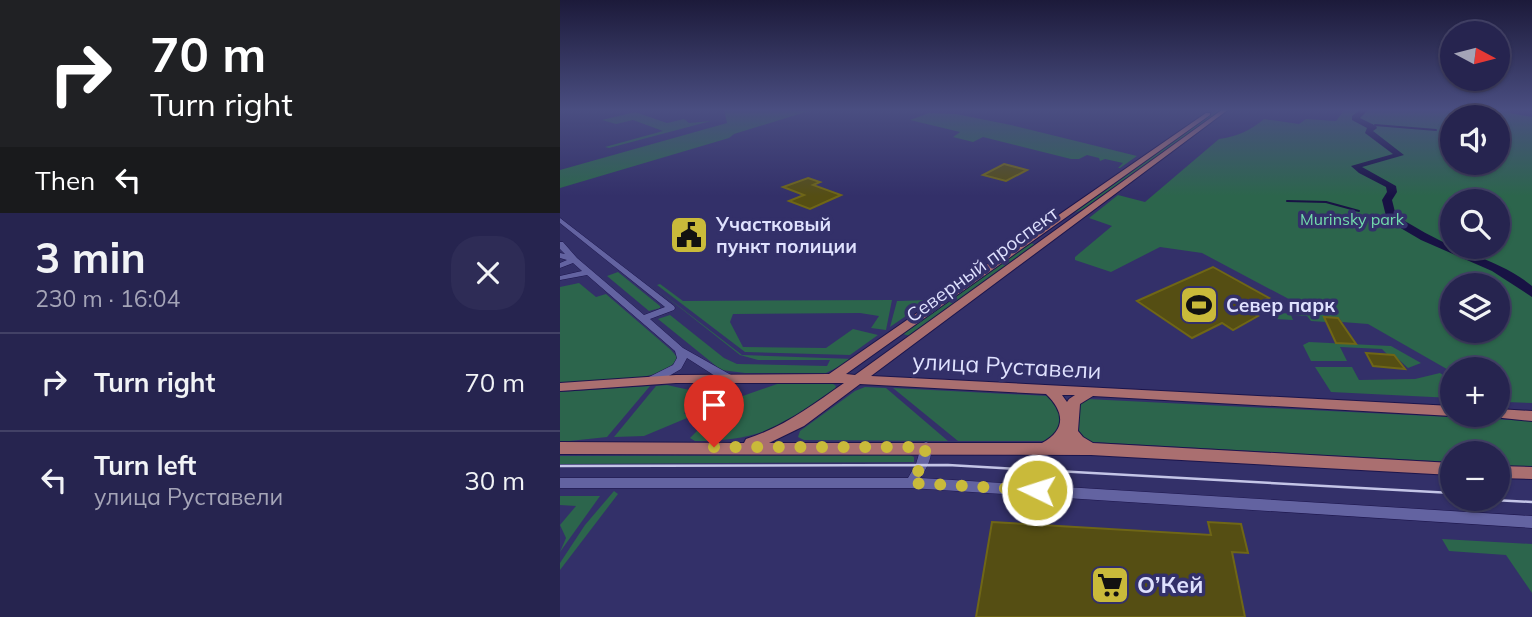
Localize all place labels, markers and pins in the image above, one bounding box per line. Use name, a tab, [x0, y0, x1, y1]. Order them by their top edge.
place label: Участковый пункт полиции	[715, 212, 857, 258]
public building icon: Участковый пункт полиции	[668, 214, 710, 256]
sports icon: Север парк	[1178, 284, 1220, 326]
place label: Север парк	[1226, 293, 1335, 317]
pin	[684, 375, 744, 447]
supermarket icon: О’Кей	[1089, 564, 1131, 606]
place label: О’Кей	[1137, 570, 1203, 599]

